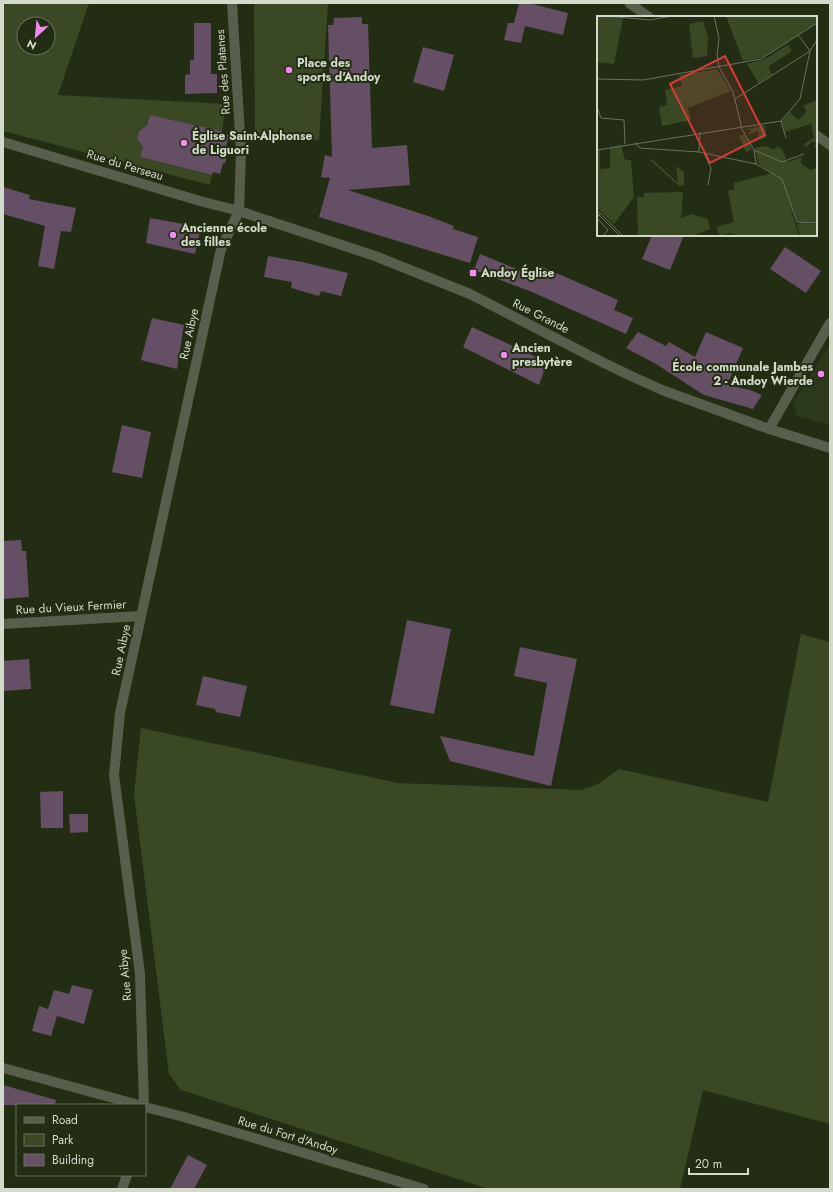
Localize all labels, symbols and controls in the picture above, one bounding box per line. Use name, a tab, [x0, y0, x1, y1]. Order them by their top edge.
north arrow	[16, 16, 56, 56]
inset map	[597, 16, 817, 236]
street label: Rue des Platanes	[211, 29, 235, 115]
text: N	[24, 36, 39, 54]
place label: Place des sports d'Andoy	[297, 54, 381, 86]
marker: Place des sports d'Andoy	[284, 65, 294, 75]
place label: Église Saint-Alphonse de Liguori	[192, 127, 312, 159]
marker: Église Saint-Alphonse de Liguori	[179, 138, 189, 148]
street label: Rue du Perseau	[85, 145, 165, 185]
place label: Ancienne école des filles	[180, 219, 267, 251]
marker: Ancienne école des filles	[168, 230, 178, 240]
place label: Andoy Église	[480, 264, 554, 282]
marker: Andoy Église	[468, 268, 478, 278]
street label: Rue Grande	[510, 294, 572, 338]
street label: Rue Aibye	[175, 307, 203, 361]
place label: Ancien presbytère	[511, 339, 572, 371]
marker: Ancien presbytère	[499, 350, 509, 360]
place label: École communale Jambes 2 - Andoy Wierde	[672, 358, 814, 390]
marker: École communale Jambes 2 - Andoy Wierde	[816, 369, 826, 379]
street label: Rue du Vieux Fermier	[15, 595, 127, 619]
street label: Rue Aibye	[107, 623, 135, 677]
street label: Rue Aibye	[114, 948, 136, 1002]
legend	[16, 1104, 146, 1176]
text: Road	[52, 1111, 78, 1129]
street label: Rue du Fort d'Andoy	[236, 1111, 341, 1159]
text: Park	[52, 1131, 74, 1149]
scale bar	[689, 1150, 748, 1176]
text: Building	[52, 1151, 94, 1169]
text: 20 m	[695, 1155, 722, 1173]

